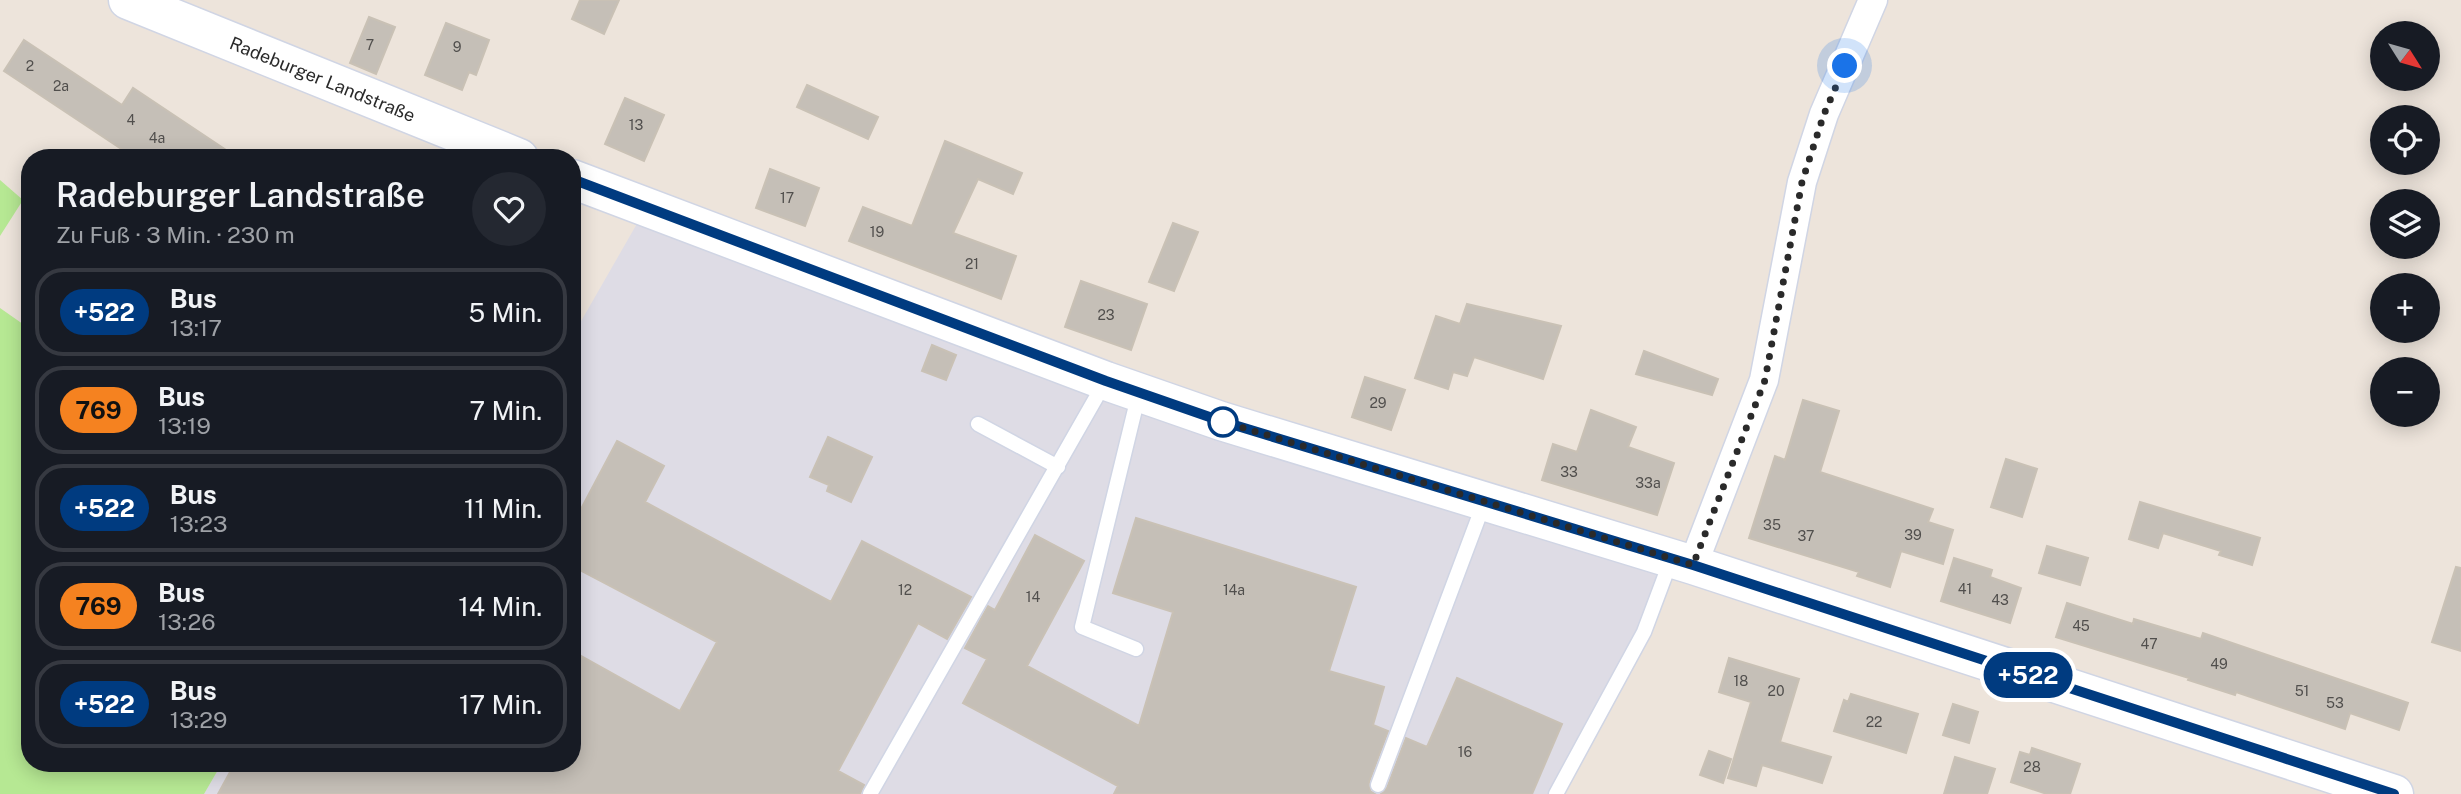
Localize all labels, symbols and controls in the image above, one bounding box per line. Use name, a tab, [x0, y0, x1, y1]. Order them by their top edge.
north arrow	[2370, 21, 2440, 91]
map controls	[2370, 21, 2440, 427]
street label: Radeburger Landstraße	[227, 32, 419, 126]
house number: 7	[366, 37, 374, 53]
house number: 9	[453, 39, 462, 55]
your location	[1827, 48, 1862, 83]
house number: 2	[26, 58, 34, 74]
house number: 2a	[53, 78, 69, 94]
button: locate	[2370, 105, 2440, 175]
house number: 4	[127, 112, 136, 128]
house number: 13	[629, 117, 643, 133]
house number: 4a	[149, 130, 165, 146]
button: heart	[472, 172, 546, 246]
text: Radeburger Landstraße	[56, 176, 425, 214]
button: layers	[2370, 189, 2440, 259]
house number: 17	[780, 190, 794, 206]
text: Zu Fuß · 3 Min. · 230 m	[56, 221, 295, 248]
house number: 19	[870, 224, 884, 240]
house number: 21	[965, 256, 979, 272]
button: +	[2370, 273, 2440, 343]
text: Bus	[170, 283, 217, 314]
text: 5 Min.	[469, 297, 542, 328]
text: +522	[74, 298, 135, 326]
house number: 23	[1097, 307, 1115, 323]
text: 13:17	[170, 314, 222, 341]
button: −	[2370, 357, 2440, 427]
text: Bus	[158, 381, 205, 412]
text: 7 Min.	[470, 395, 542, 426]
house number: 29	[1369, 395, 1387, 411]
text: 769	[75, 396, 122, 424]
unlabelled marker	[1208, 407, 1238, 437]
text: 13:19	[158, 412, 211, 439]
house number: 33	[1560, 464, 1578, 480]
house number: 33a	[1635, 475, 1661, 491]
text: Bus	[170, 479, 217, 510]
text: 11 Min.	[464, 493, 542, 524]
text: +522	[74, 494, 135, 522]
text: 13:23	[170, 510, 228, 537]
house number: 35	[1763, 517, 1781, 533]
house number: 39	[1904, 527, 1922, 543]
house number: 37	[1798, 528, 1814, 544]
text: Bus	[158, 577, 205, 608]
house number: 41	[1958, 581, 1972, 597]
house number: 12	[898, 582, 912, 598]
house number: 14a	[1223, 582, 1245, 598]
house number: 14	[1026, 589, 1040, 605]
text: 14 Min.	[458, 591, 542, 622]
text: 769	[75, 592, 122, 620]
house number: 43	[1991, 592, 2009, 608]
text: 13:26	[158, 608, 216, 635]
house number: 45	[2072, 618, 2090, 634]
house number: 47	[2140, 636, 2158, 652]
line badge: +522	[1979, 652, 2077, 698]
house number: 49	[2210, 656, 2228, 672]
text: +522	[1998, 661, 2058, 689]
house number: 18	[1734, 673, 1748, 689]
text: Bus	[170, 675, 217, 706]
house number: 20	[1768, 683, 1784, 699]
house number: 51	[2295, 683, 2309, 699]
text: 17 Min.	[459, 689, 542, 720]
text: +522	[74, 690, 135, 718]
house number: 53	[2326, 695, 2344, 711]
text: 13:29	[170, 706, 227, 733]
house number: 22	[1866, 714, 1882, 730]
house number: 16	[1458, 744, 1472, 760]
house number: 28	[2023, 759, 2041, 775]

